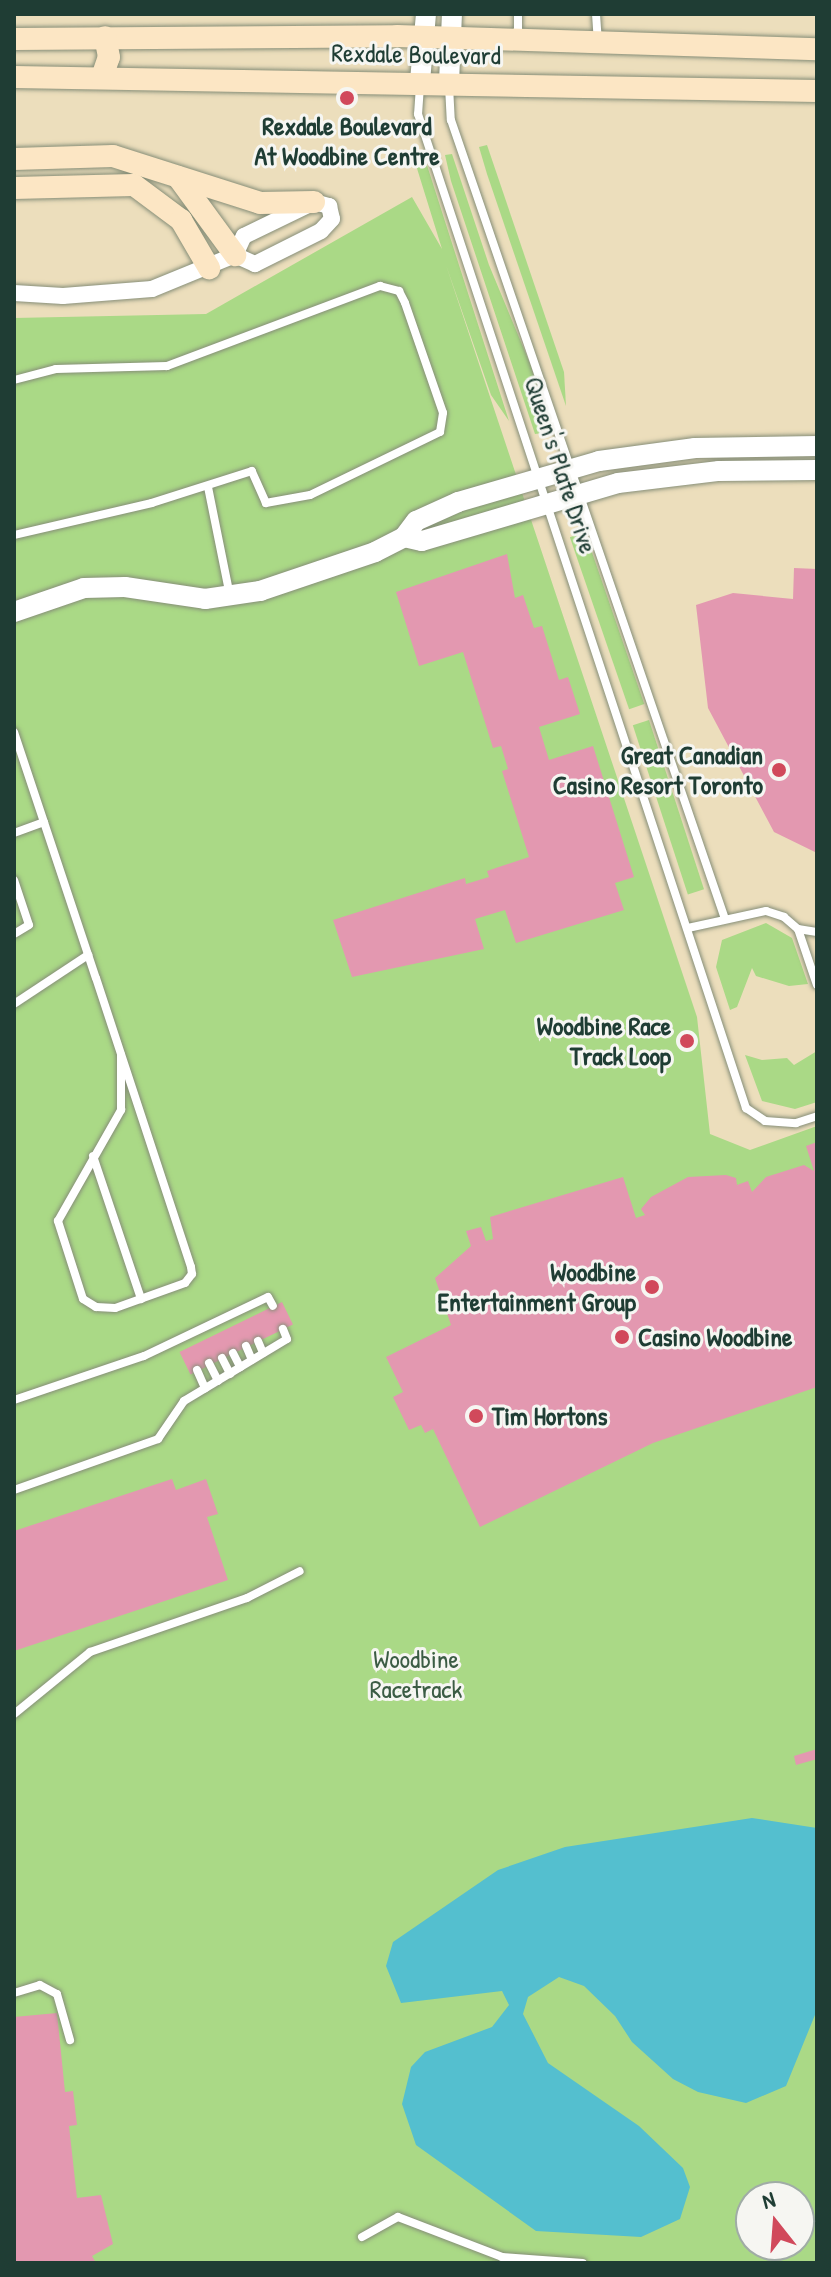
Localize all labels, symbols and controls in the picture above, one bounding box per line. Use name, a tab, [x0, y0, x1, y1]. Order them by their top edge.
street label: Rexdale Boulevard	[331, 37, 501, 71]
marker: Rexdale Boulevard At Woodbine Centre	[338, 89, 356, 107]
place label: Rexdale Boulevard At Woodbine Centre	[255, 110, 439, 172]
street label: Queen's Plate Drive	[518, 373, 604, 557]
place label: Great Canadian Casino Resort Toronto	[553, 739, 763, 800]
marker: Great Canadian Casino Resort Toronto	[770, 761, 788, 779]
place label: Woodbine Race Track Loop	[537, 1010, 671, 1072]
marker: Woodbine Race Track Loop	[678, 1032, 696, 1050]
place label: Woodbine Entertainment Group	[438, 1256, 636, 1318]
marker: Woodbine Entertainment Group	[643, 1278, 661, 1296]
place label: Casino Woodbine	[638, 1321, 792, 1353]
marker: Casino Woodbine	[613, 1328, 631, 1346]
place label: Tim Hortons	[492, 1400, 607, 1432]
marker: Tim Hortons	[467, 1407, 485, 1425]
park label: Woodbine Racetrack	[370, 1643, 462, 1704]
north arrow	[735, 2181, 815, 2261]
text: N	[759, 2184, 779, 2216]

